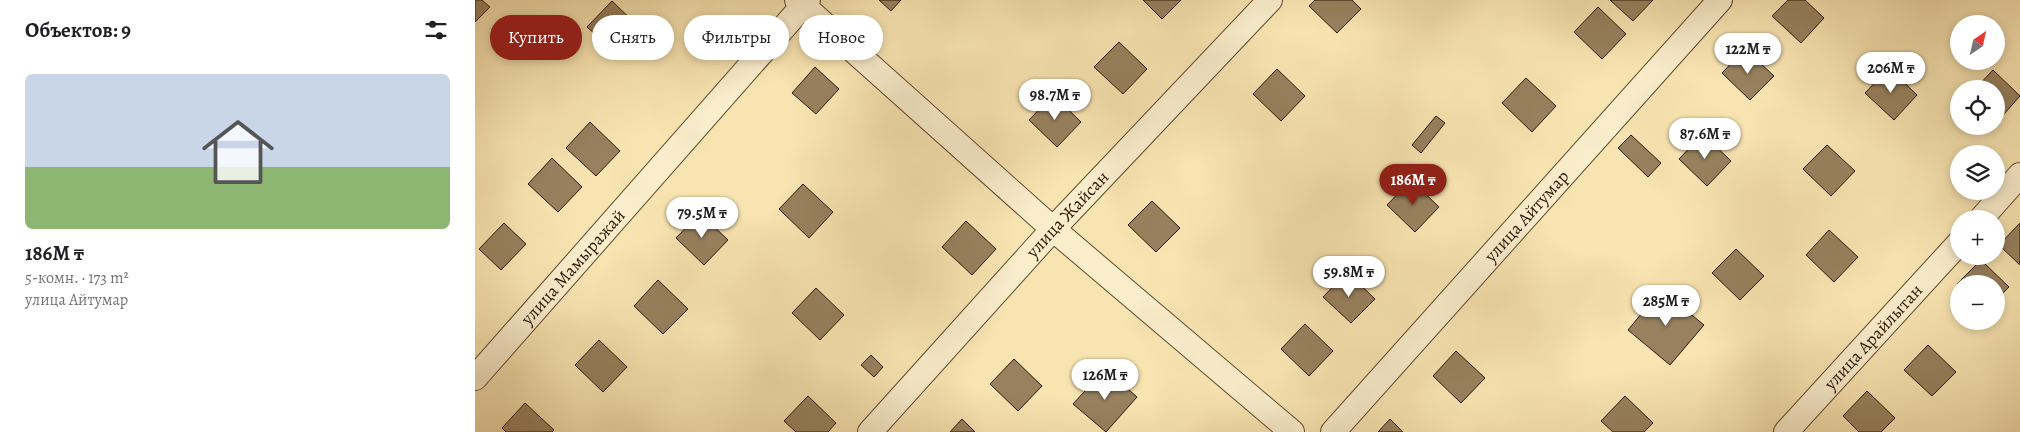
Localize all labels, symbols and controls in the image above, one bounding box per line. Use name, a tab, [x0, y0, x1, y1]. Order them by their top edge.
chip: Купить	[490, 15, 582, 60]
chip: Снять	[592, 15, 674, 60]
chip: Фильтры	[684, 15, 789, 60]
chip: Новое	[799, 15, 883, 60]
north arrow	[1950, 15, 2005, 70]
map controls	[1950, 15, 2005, 330]
text: Объектов: 9	[25, 16, 131, 44]
icon: filters	[422, 16, 450, 44]
pin: 122M ₸	[1707, 32, 1789, 75]
text: 122M ₸	[1725, 38, 1771, 60]
pin: 206M ₸	[1850, 52, 1932, 94]
text: 206M ₸	[1867, 57, 1915, 79]
pin: 98.7M ₸	[1009, 78, 1101, 121]
button: locate	[1950, 80, 2005, 135]
text: 98.7M ₸	[1030, 84, 1080, 106]
icon: home	[193, 107, 283, 197]
pin: 87.6M ₸	[1659, 118, 1751, 160]
text: 87.6M ₸	[1680, 123, 1730, 145]
button: layers	[1950, 145, 2005, 200]
pin: 186M ₸	[1372, 164, 1454, 206]
street label: улица Жайсан	[1020, 165, 1114, 264]
street label: улица Айтумар	[1478, 165, 1574, 268]
text: 186M ₸	[1391, 169, 1435, 191]
pin: 79.5M ₸	[656, 196, 748, 239]
text: 79.5M ₸	[677, 202, 727, 224]
street label: улица Мамыражай	[515, 204, 630, 331]
button: +	[1950, 210, 2005, 265]
text: 186M ₸	[25, 239, 84, 267]
pin: 59.8M ₸	[1303, 256, 1395, 298]
text: 59.8M ₸	[1324, 261, 1374, 283]
text: 5-комн. · 173 m²	[25, 267, 129, 289]
button: −	[1950, 275, 2005, 330]
street label: улица Арайлытан	[1818, 279, 1928, 396]
pin: 285M ₸	[1625, 284, 1707, 327]
text: улица Айтумар	[25, 289, 128, 311]
text: 285M ₸	[1643, 290, 1689, 312]
pin: 126M ₸	[1064, 358, 1146, 401]
text: 126M ₸	[1083, 364, 1128, 386]

